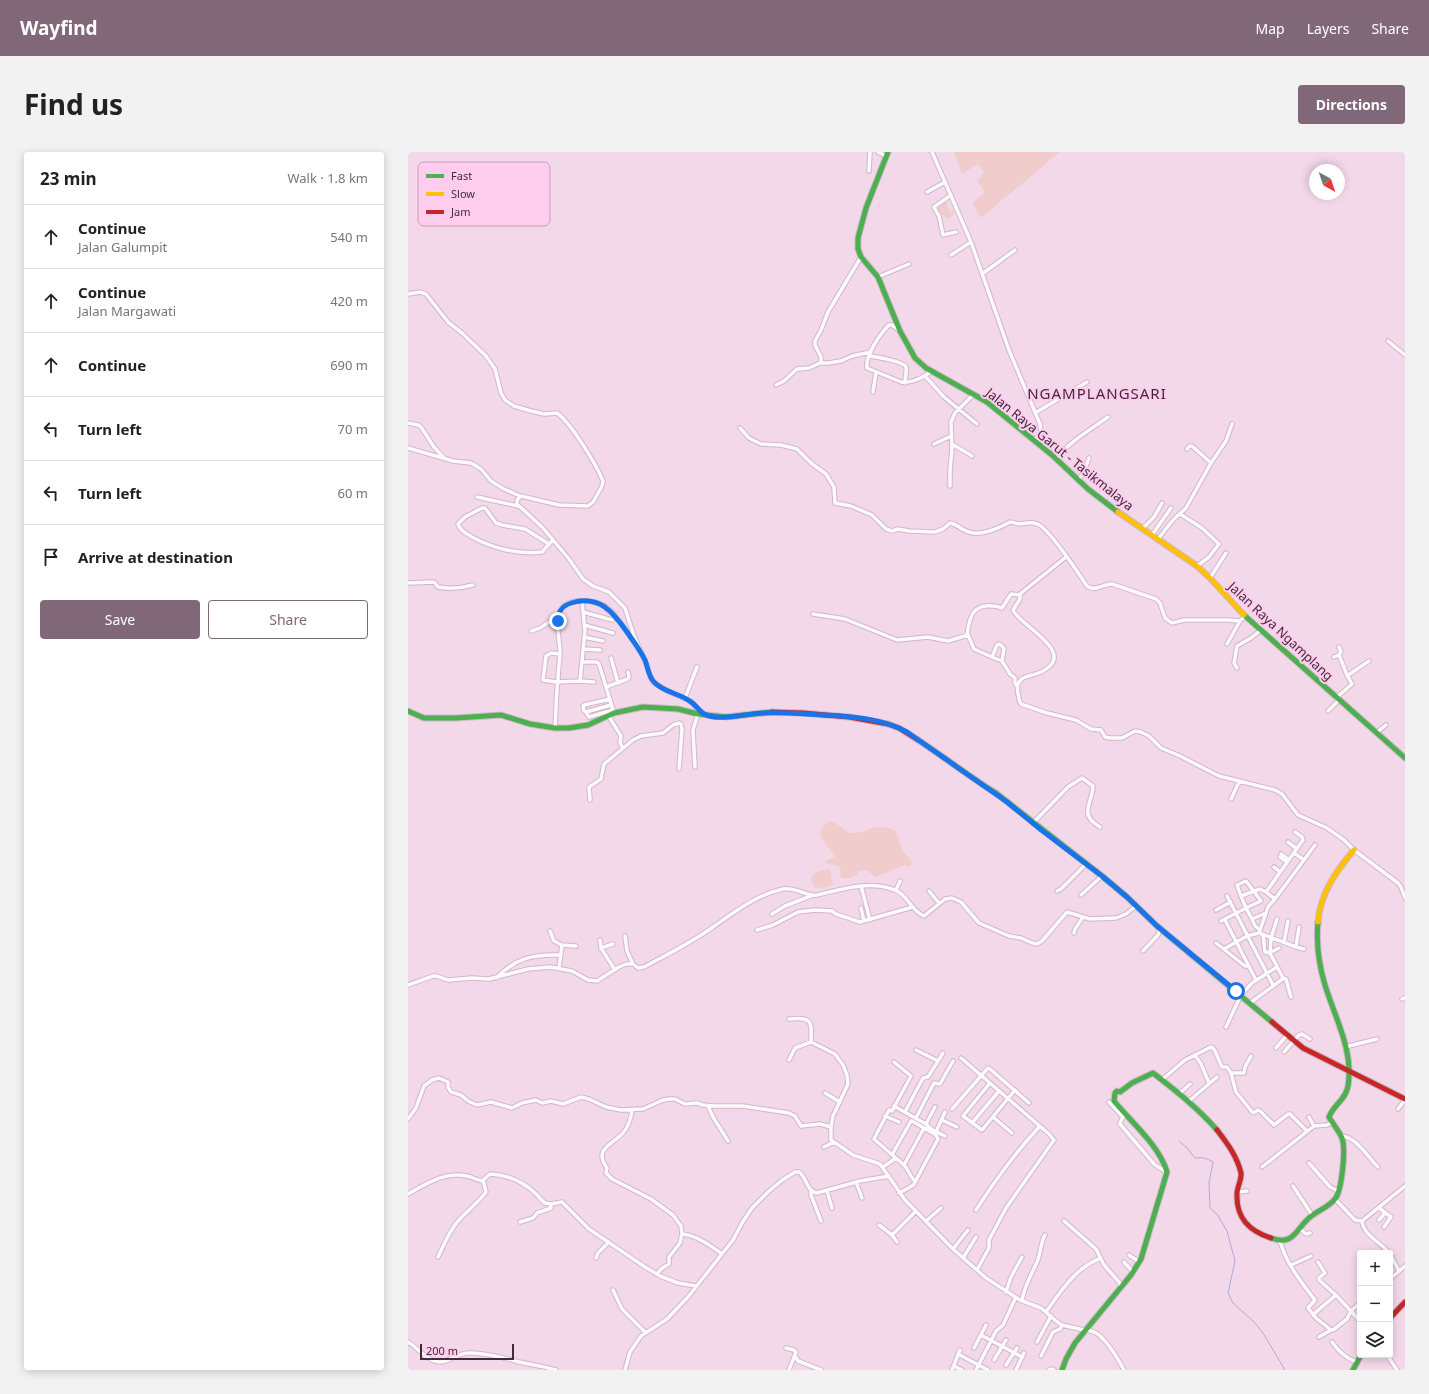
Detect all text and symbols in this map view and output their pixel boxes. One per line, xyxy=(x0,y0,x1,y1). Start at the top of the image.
text: Wayfind xyxy=(20,15,98,41)
text: Map xyxy=(1256,19,1285,38)
text: Layers xyxy=(1307,19,1349,38)
text: Share xyxy=(1371,19,1409,38)
text: Find us xyxy=(24,85,123,123)
button: Directions xyxy=(1298,85,1405,124)
legend xyxy=(418,162,550,226)
north arrow xyxy=(1309,164,1345,200)
text: 23 min xyxy=(40,167,97,190)
text: Fast xyxy=(451,168,472,183)
text: Walk · 1.8 km xyxy=(288,169,368,187)
text: Slow xyxy=(451,186,475,201)
text: Jam xyxy=(450,204,470,219)
text: Continue xyxy=(78,218,146,238)
icon: ahead xyxy=(40,226,62,248)
text: 540 m xyxy=(330,228,368,246)
text: Jalan Galumpit xyxy=(78,238,167,256)
text: Continue xyxy=(78,282,146,302)
icon: ahead xyxy=(40,290,62,312)
text: 420 m xyxy=(330,292,368,310)
text: Jalan Margawati xyxy=(78,302,176,320)
icon: ahead xyxy=(40,354,62,376)
text: Continue xyxy=(78,355,146,375)
text: 690 m xyxy=(330,356,368,374)
street label: Jalan Raya Garut - Tasikmalaya xyxy=(981,382,1138,514)
district label: NGAMPLANGSARI xyxy=(1027,383,1167,403)
icon: left xyxy=(40,418,62,440)
text: Turn left xyxy=(78,419,142,439)
text: 70 m xyxy=(338,420,368,438)
icon: left xyxy=(40,482,62,504)
text: Turn left xyxy=(78,483,142,503)
text: 60 m xyxy=(338,484,368,502)
icon: arrive xyxy=(40,546,62,568)
text: Arrive at destination xyxy=(78,547,233,567)
street label: Jalan Raya Ngamplang xyxy=(1223,576,1337,685)
button: Save xyxy=(40,600,200,639)
button: Share xyxy=(208,600,368,639)
route end xyxy=(549,612,567,630)
route start xyxy=(1227,982,1245,1000)
map controls xyxy=(1357,1250,1393,1358)
button: + xyxy=(1357,1250,1393,1286)
button: − xyxy=(1357,1286,1393,1322)
button: layers xyxy=(1357,1322,1393,1358)
scale bar xyxy=(420,1342,514,1361)
text: 200 m xyxy=(426,1343,458,1358)

